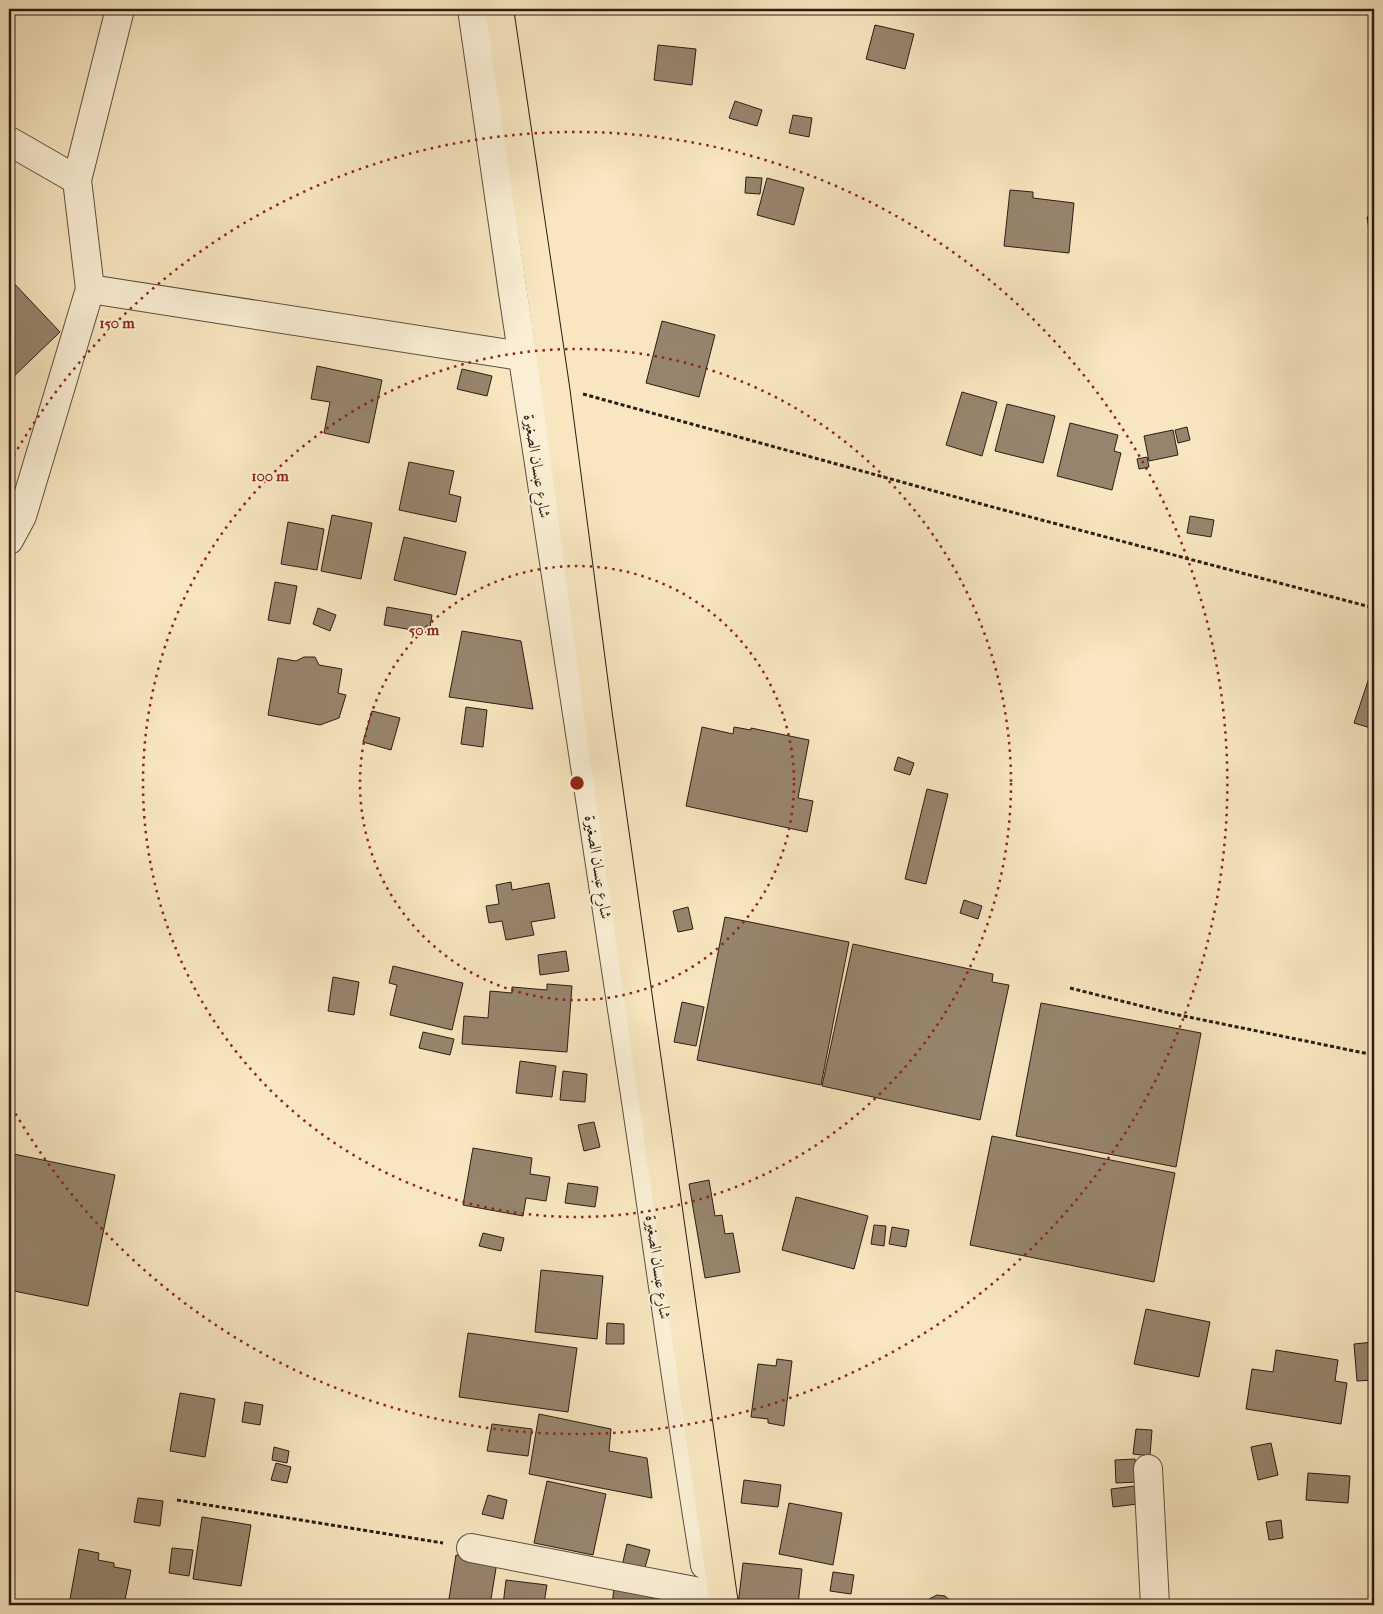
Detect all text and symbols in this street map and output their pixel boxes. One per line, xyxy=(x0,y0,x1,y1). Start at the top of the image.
text: 150 m xyxy=(99,314,135,332)
street label: شارع عبسان الصغيرة xyxy=(516,413,555,520)
text: 100 m xyxy=(251,467,289,485)
text: 50 m xyxy=(409,621,440,639)
centre of rings xyxy=(568,774,586,792)
street label: شارع عبسان الصغيرة xyxy=(577,814,616,921)
street label: شارع عبسان الصغيرة xyxy=(638,1214,675,1321)

